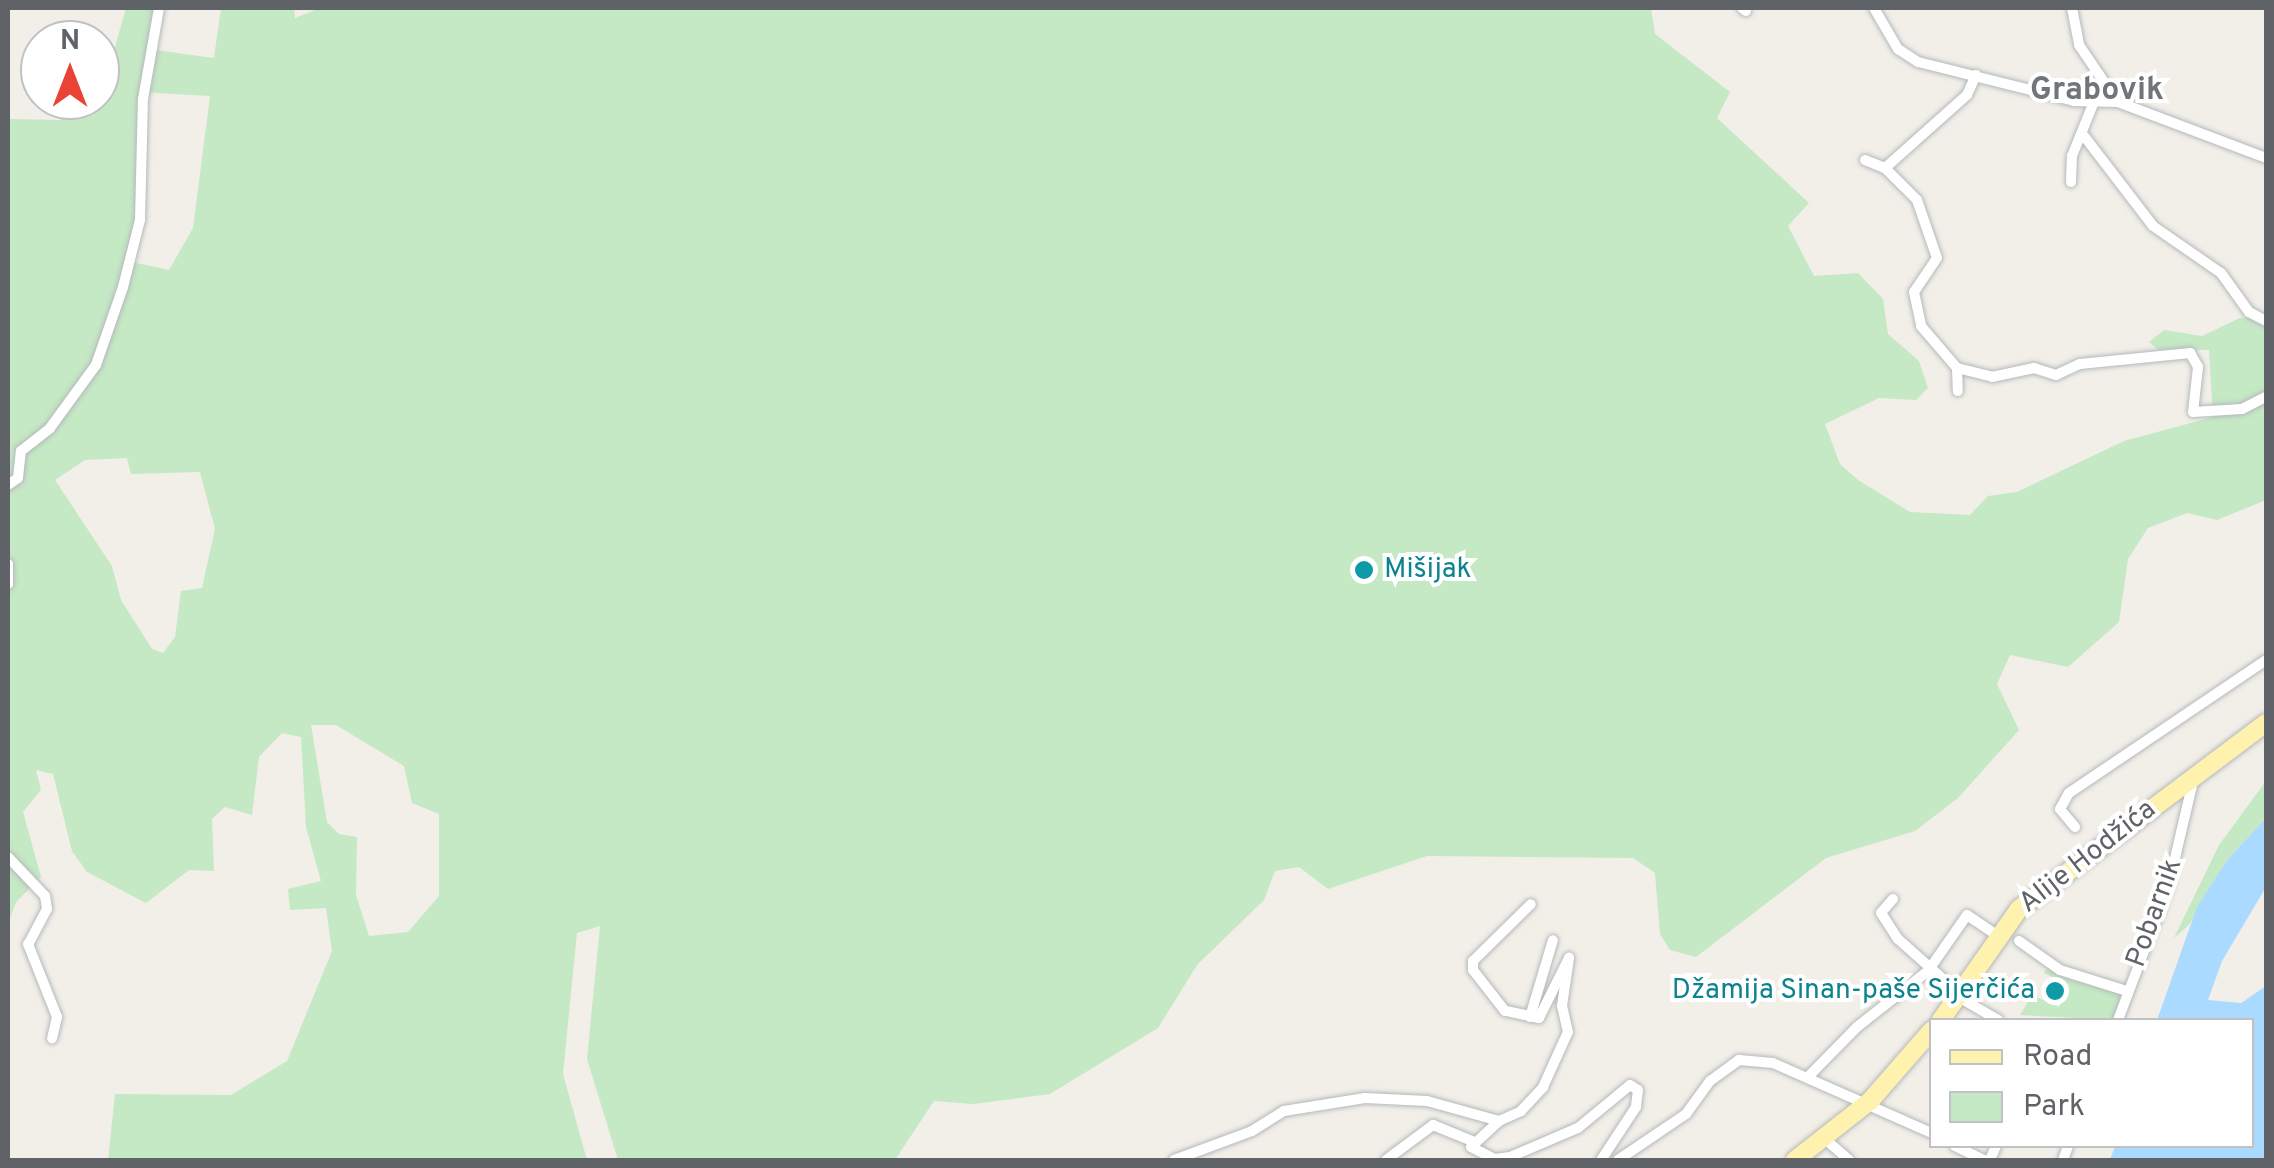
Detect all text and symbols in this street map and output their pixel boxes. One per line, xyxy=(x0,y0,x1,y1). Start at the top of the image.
north arrow xyxy=(20,20,120,120)
text: N xyxy=(60,24,80,60)
district label: Grabovik xyxy=(2030,72,2164,110)
place label: Mišijak xyxy=(1384,553,1471,587)
marker: Mišijak xyxy=(1353,559,1375,581)
street label: Alije Hodžića xyxy=(2013,793,2163,921)
street label: Pobarnik xyxy=(2120,854,2190,972)
place label: Džamija Sinan-paše Sijerčića xyxy=(1672,974,2035,1008)
marker: Džamija Sinan-paše Sijerčića xyxy=(2044,980,2066,1002)
legend xyxy=(1929,1018,2254,1148)
text: Road xyxy=(2023,1039,2092,1076)
text: Park xyxy=(2023,1089,2085,1126)

